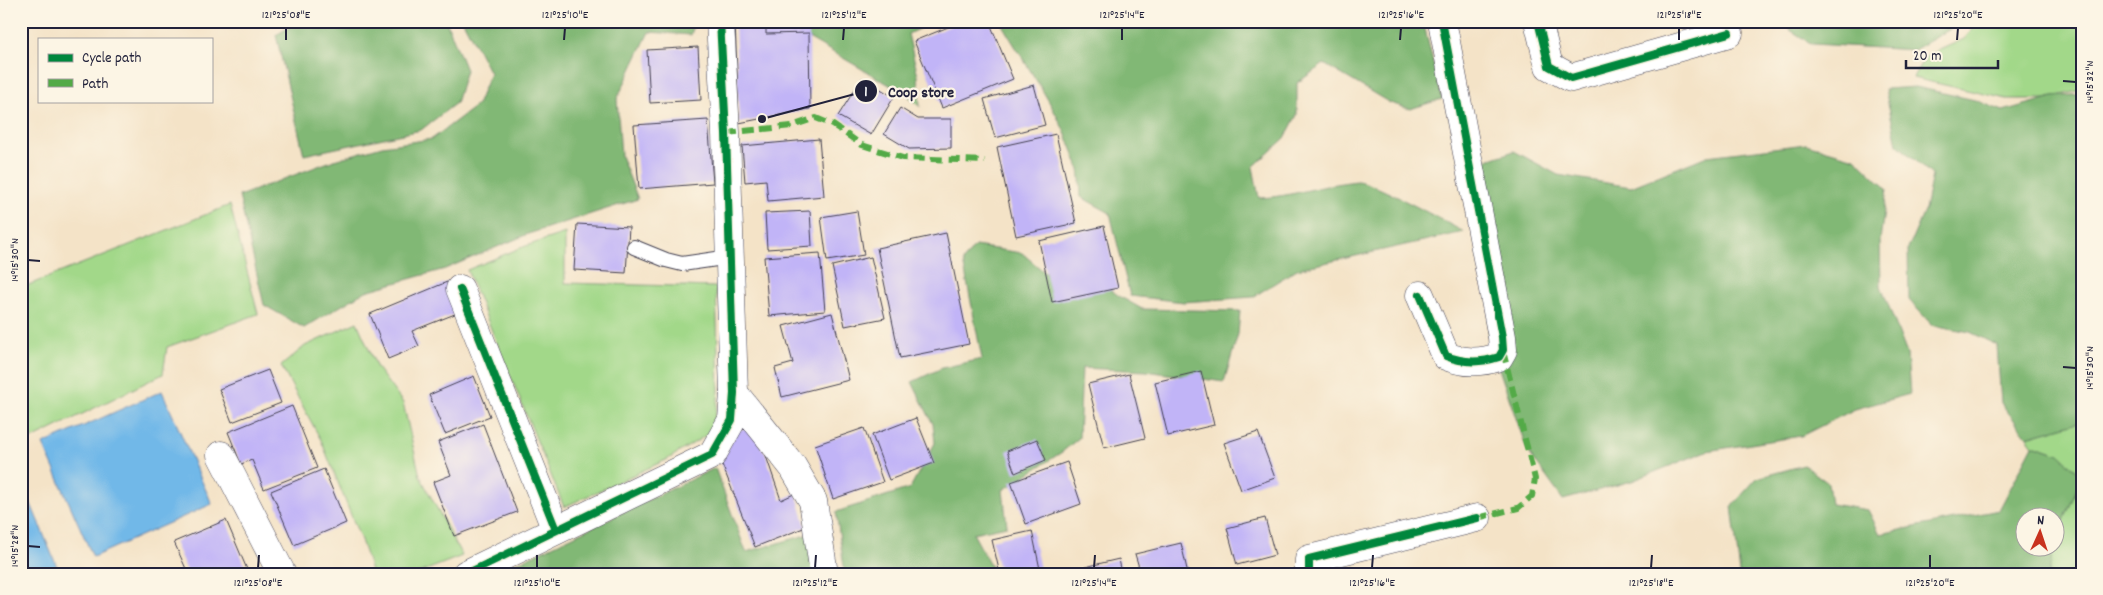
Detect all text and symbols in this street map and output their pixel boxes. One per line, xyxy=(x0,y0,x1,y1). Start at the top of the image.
text: 121°25'08"E xyxy=(262,7,311,24)
text: 121°25'10"E xyxy=(542,7,589,24)
text: 121°25'12"E xyxy=(821,7,867,24)
text: 121°25'14"E xyxy=(1100,7,1145,24)
text: 121°25'16"E xyxy=(1378,7,1424,24)
text: 121°25'18"E xyxy=(1657,7,1702,24)
text: 121°25'20"E xyxy=(1933,7,1983,24)
legend xyxy=(38,38,212,102)
scale bar xyxy=(1906,38,1998,70)
text: 20 m xyxy=(1913,46,1941,68)
text: Cycle path xyxy=(82,48,142,70)
text: 14°15'32"N xyxy=(2082,61,2099,103)
text: Path xyxy=(82,74,108,96)
callout: Coop store xyxy=(853,76,964,107)
text: 1 xyxy=(864,82,868,104)
text: Coop store xyxy=(888,82,954,105)
text: 14°15'30"N xyxy=(7,238,24,282)
text: 14°15'30"N xyxy=(2082,346,2099,390)
north arrow xyxy=(2016,508,2066,558)
text: N xyxy=(2037,511,2045,531)
text: 14°15'28"N xyxy=(7,525,24,567)
text: 121°25'08"E xyxy=(234,575,283,592)
text: 121°25'10"E xyxy=(514,575,561,592)
text: 121°25'12"E xyxy=(792,575,838,592)
text: 121°25'14"E xyxy=(1072,575,1117,592)
text: 121°25'16"E xyxy=(1349,575,1395,592)
text: 121°25'18"E xyxy=(1629,575,1674,592)
text: 121°25'20"E xyxy=(1905,575,1955,592)

